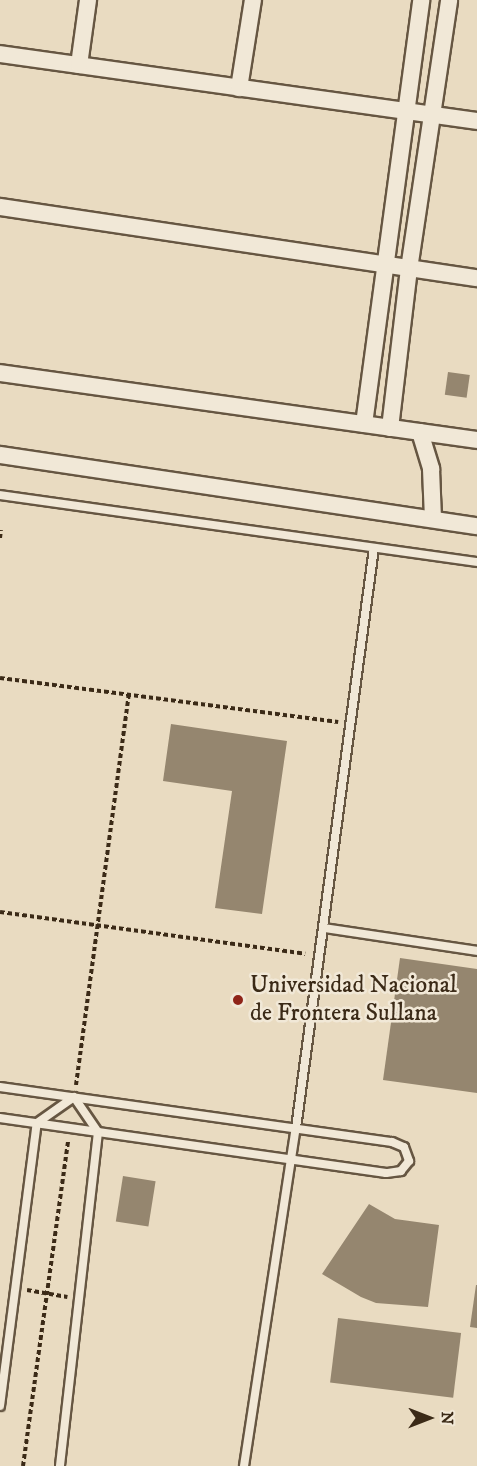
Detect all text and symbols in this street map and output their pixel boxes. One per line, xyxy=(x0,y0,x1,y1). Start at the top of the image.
place label: Universidad Nacional de Frontera Sullana xyxy=(250,972,457,1028)
marker: Universidad Nacional de Frontera Sullana xyxy=(231,993,245,1007)
north arrow xyxy=(399,1388,459,1448)
text: N xyxy=(437,1411,457,1425)

